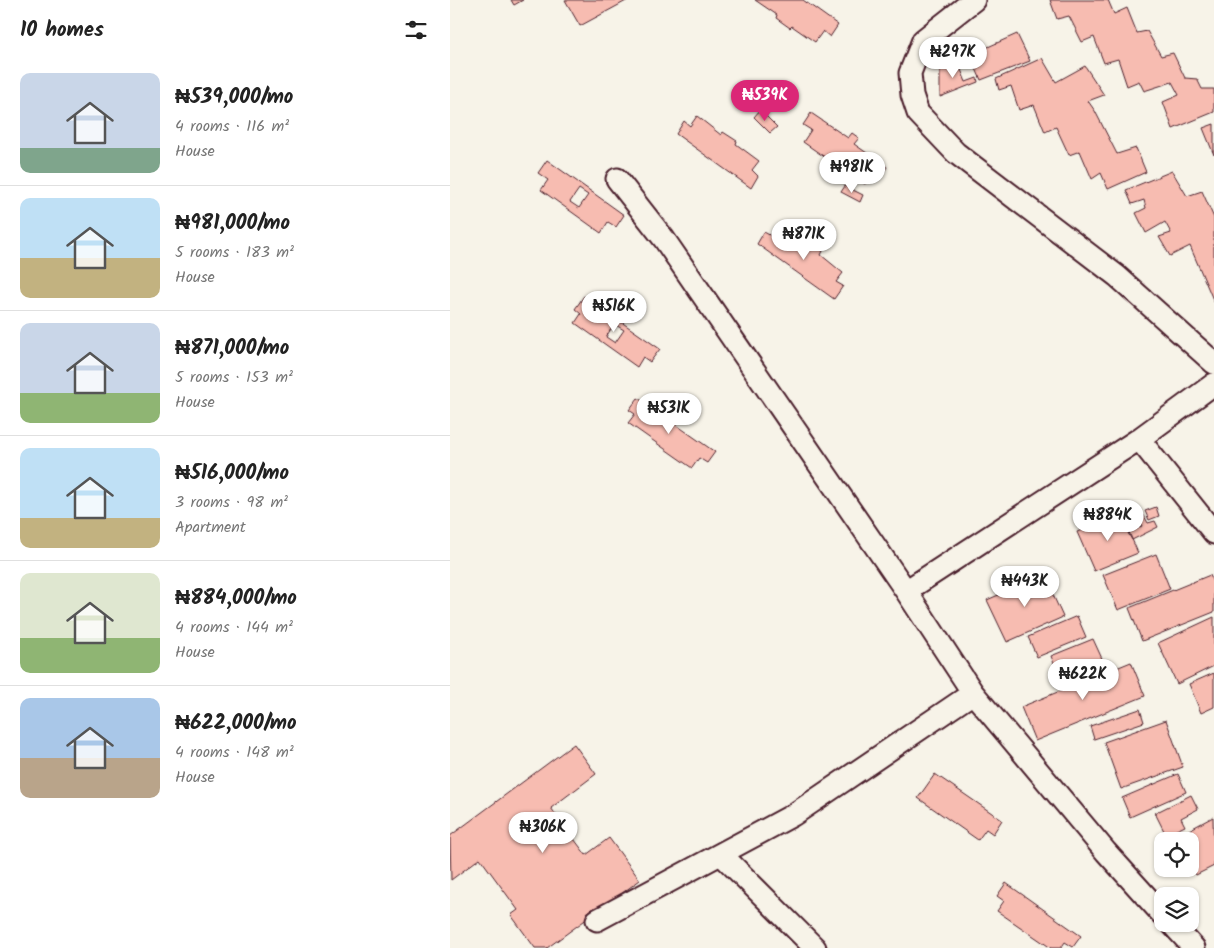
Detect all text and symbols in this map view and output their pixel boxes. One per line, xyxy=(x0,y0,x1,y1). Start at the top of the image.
text: 10 homes xyxy=(20,14,104,47)
icon: filters xyxy=(402,16,430,44)
pin: ₦297K xyxy=(918,36,988,79)
text: ₦297K xyxy=(930,40,976,65)
pin: ₦539K xyxy=(730,80,800,122)
text: ₦539,000/mo xyxy=(175,81,293,114)
text: ₦539K xyxy=(742,83,788,108)
icon: home xyxy=(60,93,120,153)
text: 4 rooms · 116 m² xyxy=(175,114,289,139)
text: House xyxy=(175,139,215,164)
pin: ₦981K xyxy=(817,152,887,194)
text: ₦981K xyxy=(830,155,874,180)
text: ₦981,000/mo xyxy=(175,207,290,240)
icon: home xyxy=(60,218,120,278)
pin: ₦871K xyxy=(769,218,839,261)
text: ₦871K xyxy=(782,222,826,247)
text: 5 rooms · 183 m² xyxy=(175,240,294,265)
text: House xyxy=(175,265,215,290)
pin: ₦516K xyxy=(579,290,649,333)
text: ₦516K xyxy=(593,294,635,319)
text: ₦871,000/mo xyxy=(175,332,289,365)
icon: home xyxy=(60,343,120,403)
text: 5 rooms · 153 m² xyxy=(175,365,293,390)
text: House xyxy=(175,390,215,415)
pin: ₦531K xyxy=(634,392,704,435)
text: ₦531K xyxy=(648,396,690,421)
text: ₦516,000/mo xyxy=(175,457,289,490)
icon: home xyxy=(60,468,120,528)
text: 3 rooms · 98 m² xyxy=(175,490,288,515)
pin: ₦884K xyxy=(1073,500,1143,542)
text: ₦884K xyxy=(1084,503,1132,528)
text: Apartment xyxy=(175,515,246,540)
pin: ₦443K xyxy=(990,566,1060,608)
text: ₦443K xyxy=(1001,569,1049,594)
text: ₦884,000/mo xyxy=(175,582,297,615)
icon: home xyxy=(60,593,120,653)
text: 4 rooms · 144 m² xyxy=(175,615,293,640)
text: House xyxy=(175,640,215,665)
pin: ₦622K xyxy=(1048,658,1118,701)
text: ₦622K xyxy=(1059,662,1107,687)
text: ₦622,000/mo xyxy=(175,707,297,740)
icon: home xyxy=(60,718,120,778)
text: 4 rooms · 148 m² xyxy=(175,740,294,765)
text: House xyxy=(175,765,215,790)
pin: ₦306K xyxy=(508,812,578,854)
text: ₦306K xyxy=(520,815,566,840)
map controls xyxy=(1154,832,1199,932)
button: locate xyxy=(1154,832,1199,877)
button: layers xyxy=(1154,887,1199,932)

